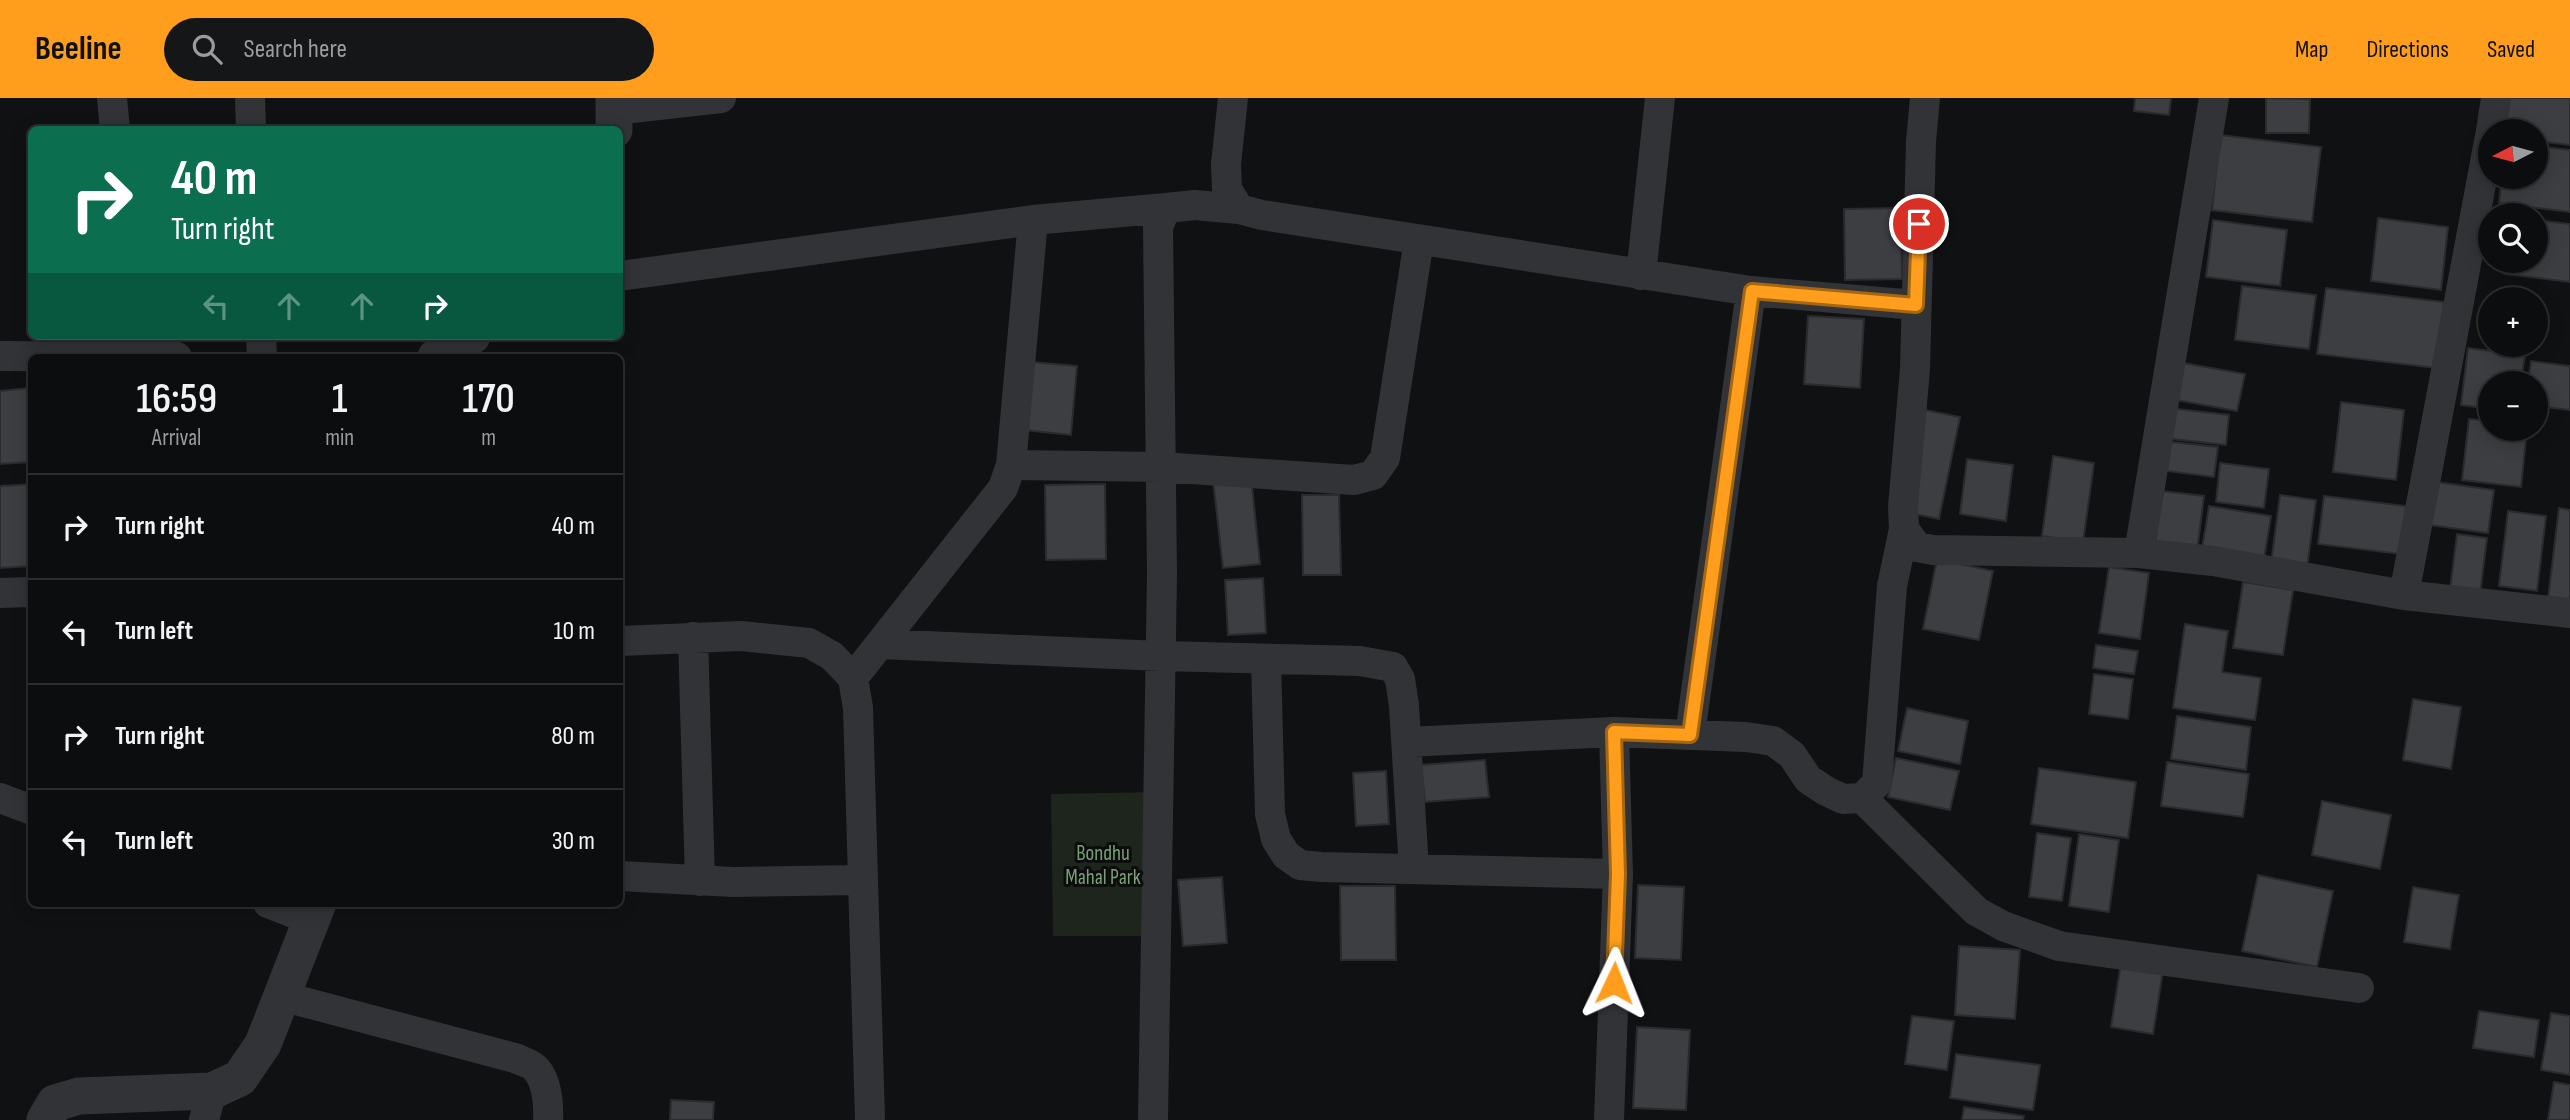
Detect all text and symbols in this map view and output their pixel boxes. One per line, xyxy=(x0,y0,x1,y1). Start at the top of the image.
search box xyxy=(164,18,654,81)
text: Beeline xyxy=(35,29,122,69)
icon: search xyxy=(188,30,226,68)
text: Search here xyxy=(244,34,347,65)
text: Map xyxy=(2295,35,2328,64)
text: Directions xyxy=(2366,35,2449,64)
text: Saved xyxy=(2487,35,2535,64)
north arrow xyxy=(2478,119,2548,189)
map controls xyxy=(2478,119,2548,441)
text: 40 m xyxy=(171,150,257,209)
icon: right xyxy=(56,154,147,245)
pin xyxy=(1889,194,1949,254)
button: search xyxy=(2478,203,2548,273)
icon: arrive xyxy=(1900,205,1938,243)
text: Turn right xyxy=(171,210,275,249)
icon: left xyxy=(197,287,235,325)
icon: ahead xyxy=(270,287,308,325)
icon: ahead xyxy=(343,287,381,325)
icon: right xyxy=(416,287,454,325)
button: + xyxy=(2478,287,2548,357)
button: − xyxy=(2478,371,2548,441)
text: 16:59 xyxy=(136,374,217,425)
text: 1 xyxy=(332,374,347,425)
text: 170 xyxy=(462,374,515,425)
text: Arrival xyxy=(152,424,201,452)
text: min xyxy=(325,424,354,452)
text: m xyxy=(481,424,496,452)
icon: right xyxy=(56,508,94,546)
text: Turn right xyxy=(115,511,204,542)
text: 40 m xyxy=(552,511,595,542)
icon: left xyxy=(56,613,94,651)
text: Turn left xyxy=(115,616,193,647)
text: 10 m xyxy=(553,616,595,647)
icon: right xyxy=(56,718,94,756)
text: Turn right xyxy=(115,721,204,752)
text: 80 m xyxy=(551,721,595,752)
icon: left xyxy=(56,823,94,861)
text: Turn left xyxy=(115,826,193,857)
text: 30 m xyxy=(552,826,595,857)
park label: Bondhu Mahal Park xyxy=(1065,841,1141,890)
position arrow xyxy=(1577,946,1651,1020)

